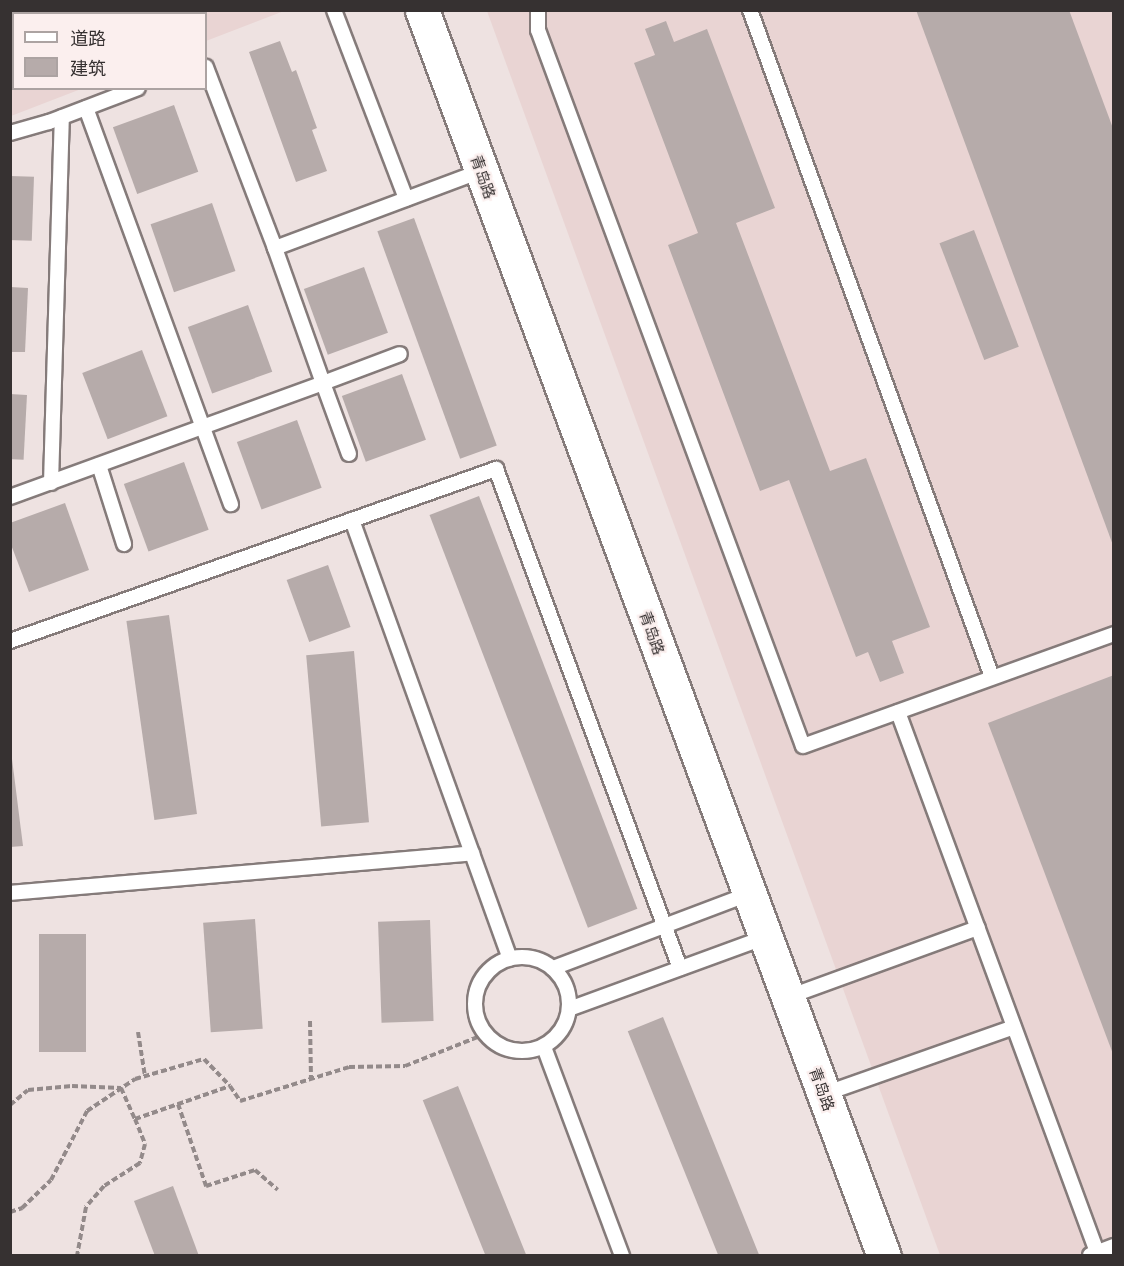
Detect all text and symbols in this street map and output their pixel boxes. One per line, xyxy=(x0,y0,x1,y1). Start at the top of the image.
legend xyxy=(12,12,207,90)
text: 道路 xyxy=(70,28,106,48)
text: 建筑 xyxy=(70,58,106,78)
street label: 青岛路 xyxy=(467,153,499,201)
street label: 青岛路 xyxy=(636,609,668,657)
street label: 青岛路 xyxy=(806,1065,838,1113)

